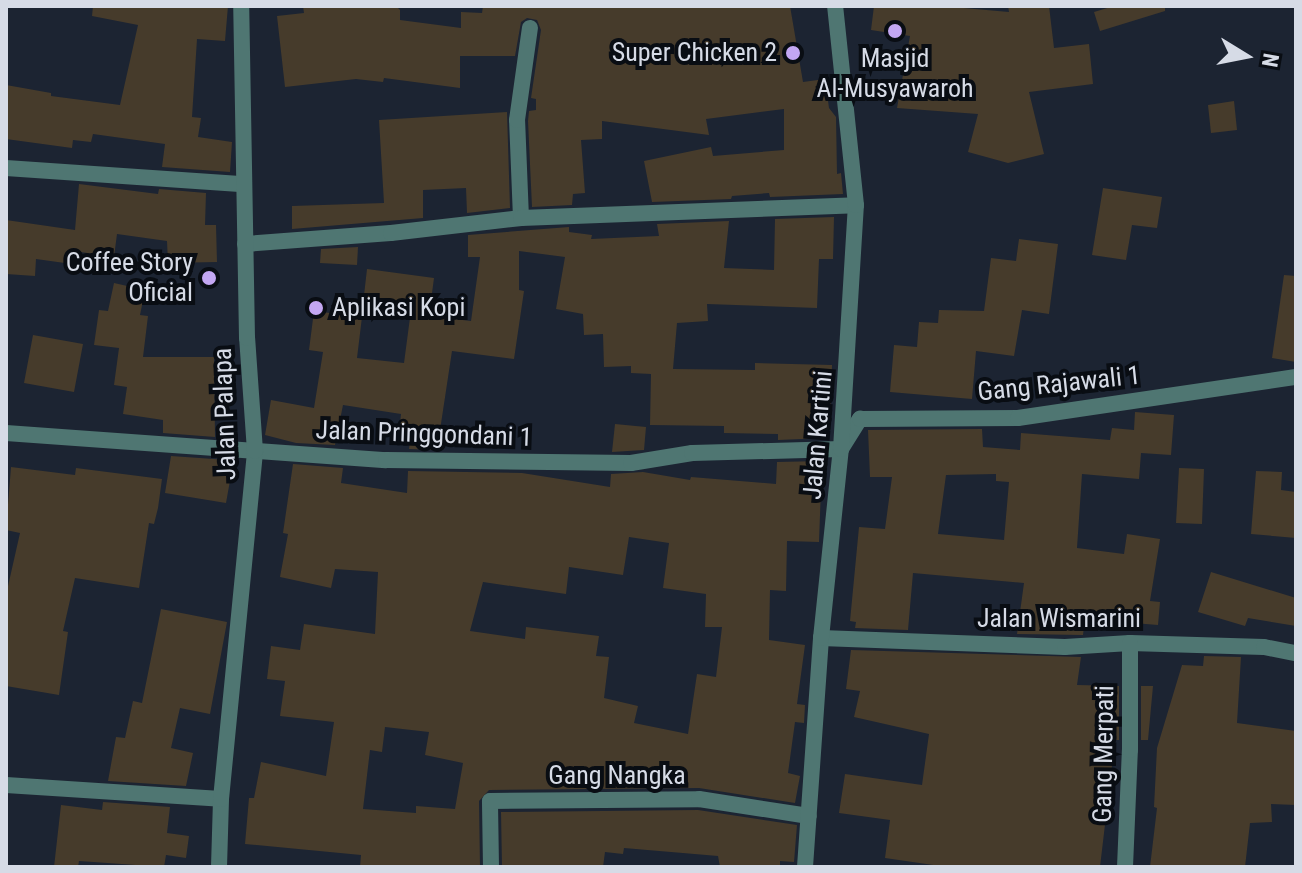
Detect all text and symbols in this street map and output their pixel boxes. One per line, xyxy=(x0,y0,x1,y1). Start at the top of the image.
north arrow xyxy=(1206,16,1286,96)
marker: Masjid Al-Musyawaroh xyxy=(886,22,904,40)
place label: Super Chicken 2 xyxy=(612,37,777,69)
place label: Masjid Al-Musyawaroh xyxy=(816,43,974,104)
marker: Super Chicken 2 xyxy=(784,44,802,62)
text: N xyxy=(1257,51,1284,69)
place label: Coffee Story Oficial xyxy=(66,247,193,308)
marker: Coffee Story Oficial xyxy=(200,269,218,287)
place label: Aplikasi Kopi xyxy=(332,292,465,324)
marker: Aplikasi Kopi xyxy=(307,299,325,317)
street label: Jalan Palapa xyxy=(207,347,243,481)
street label: Gang Rajawali 1 xyxy=(976,360,1142,408)
street label: Jalan Kartini xyxy=(797,369,839,501)
street label: Jalan Pringgondani 1 xyxy=(315,415,533,453)
street label: Jalan Wismarini xyxy=(977,603,1141,635)
street label: Gang Merpati xyxy=(1087,685,1121,823)
street label: Gang Nangka xyxy=(548,760,686,792)

